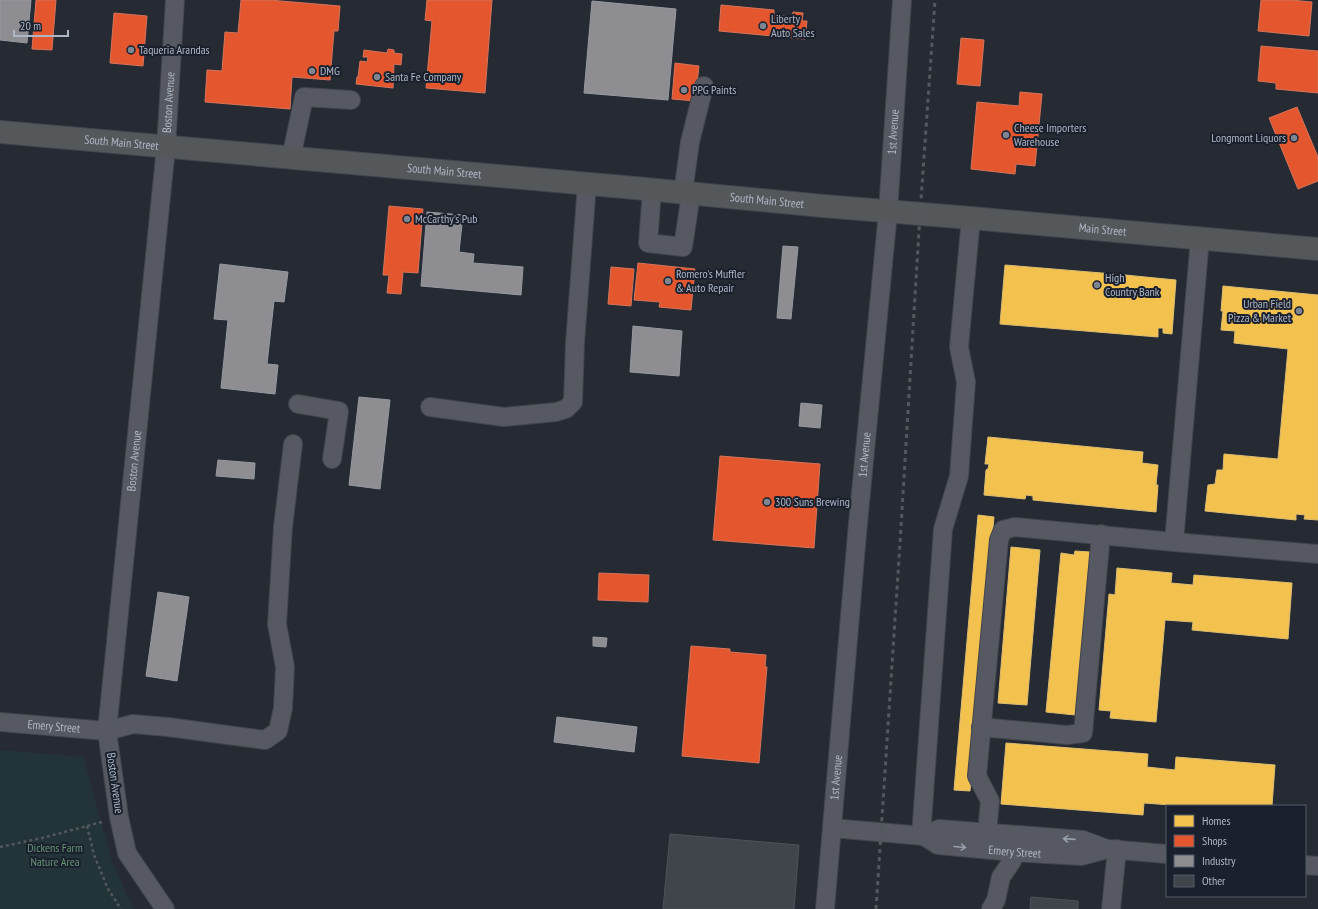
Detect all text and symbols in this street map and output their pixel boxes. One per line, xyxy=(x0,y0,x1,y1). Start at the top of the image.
place label: Liberty Auto Sales xyxy=(771,11,815,40)
scale bar xyxy=(14,12,68,38)
text: 20 m xyxy=(20,18,41,33)
marker: Liberty Auto Sales xyxy=(758,21,768,31)
place label: Taqueria Arandas xyxy=(139,42,210,57)
marker: Taqueria Arandas xyxy=(126,45,136,55)
place label: DMG xyxy=(320,63,340,78)
marker: DMG xyxy=(307,66,317,76)
place label: Santa Fe Company xyxy=(385,69,462,84)
street label: Boston Avenue xyxy=(159,71,178,133)
marker: Santa Fe Company xyxy=(372,72,382,82)
place label: PPG Paints xyxy=(692,82,736,97)
marker: PPG Paints xyxy=(679,85,689,95)
street label: 1st Avenue xyxy=(884,109,902,155)
place label: Cheese Importers Warehouse xyxy=(1014,120,1086,149)
marker: Cheese Importers Warehouse xyxy=(1001,130,1011,140)
place label: Longmont Liquors xyxy=(1211,130,1286,145)
street label: South Main Street xyxy=(84,131,160,153)
marker: Longmont Liquors xyxy=(1289,133,1299,143)
street label: South Main Street xyxy=(407,160,483,181)
street label: South Main Street xyxy=(729,189,805,211)
place label: McCarthy's Pub xyxy=(415,211,477,226)
marker: McCarthy's Pub xyxy=(402,214,412,224)
street label: Main Street xyxy=(1078,220,1128,239)
place label: Romero's Muffler & Auto Repair xyxy=(676,266,746,295)
place label: High Country Bank xyxy=(1105,270,1160,299)
marker: Romero's Muffler & Auto Repair xyxy=(663,276,673,286)
marker: High Country Bank xyxy=(1092,280,1102,290)
place label: Urban Field Pizza & Market xyxy=(1228,296,1292,325)
marker: Urban Field Pizza & Market xyxy=(1294,306,1304,316)
street label: Boston Avenue xyxy=(123,429,144,492)
street label: 1st Avenue xyxy=(854,431,874,478)
place label: 300 Suns Brewing xyxy=(775,494,850,509)
marker: 300 Suns Brewing xyxy=(762,497,772,507)
street label: Emery Street xyxy=(27,716,82,736)
street label: Boston Avenue xyxy=(104,752,127,814)
street label: 1st Avenue xyxy=(826,754,845,801)
legend xyxy=(1166,805,1306,897)
text: Homes xyxy=(1202,813,1230,828)
text: Shops xyxy=(1202,833,1227,848)
one-way arrow xyxy=(1063,835,1076,842)
park label: Dickens Farm Nature Area xyxy=(27,840,83,869)
street label: Emery Street xyxy=(988,842,1042,861)
one-way arrow xyxy=(953,844,966,851)
text: Industry xyxy=(1202,853,1236,868)
text: Other xyxy=(1202,873,1226,888)

